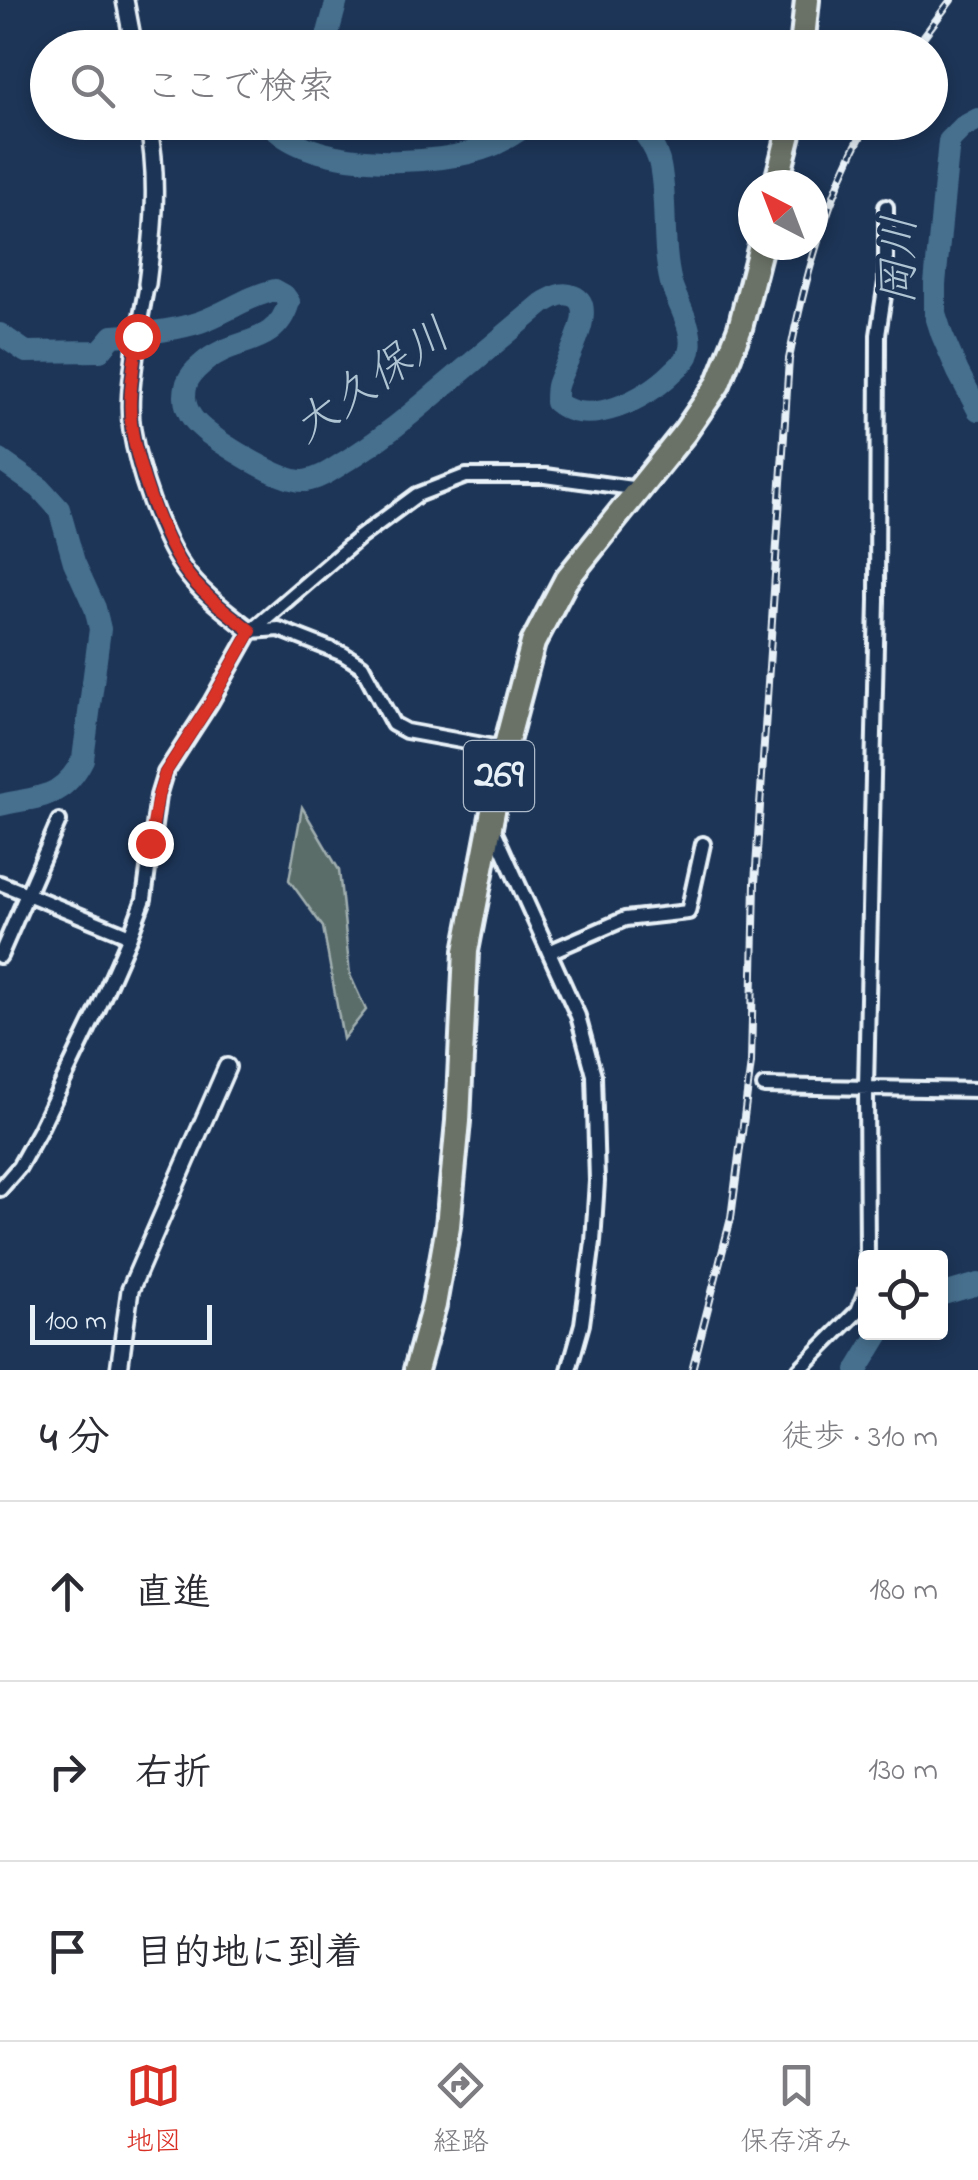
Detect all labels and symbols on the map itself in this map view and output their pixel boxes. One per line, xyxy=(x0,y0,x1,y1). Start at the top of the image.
north arrow xyxy=(738,170,828,260)
water label: 岡川 xyxy=(868,214,936,306)
water label: 大久保川 xyxy=(280,304,466,462)
route start xyxy=(115,314,161,360)
road number: 269 xyxy=(464,741,534,811)
route end xyxy=(128,821,174,867)
scale bar xyxy=(30,1300,212,1344)

